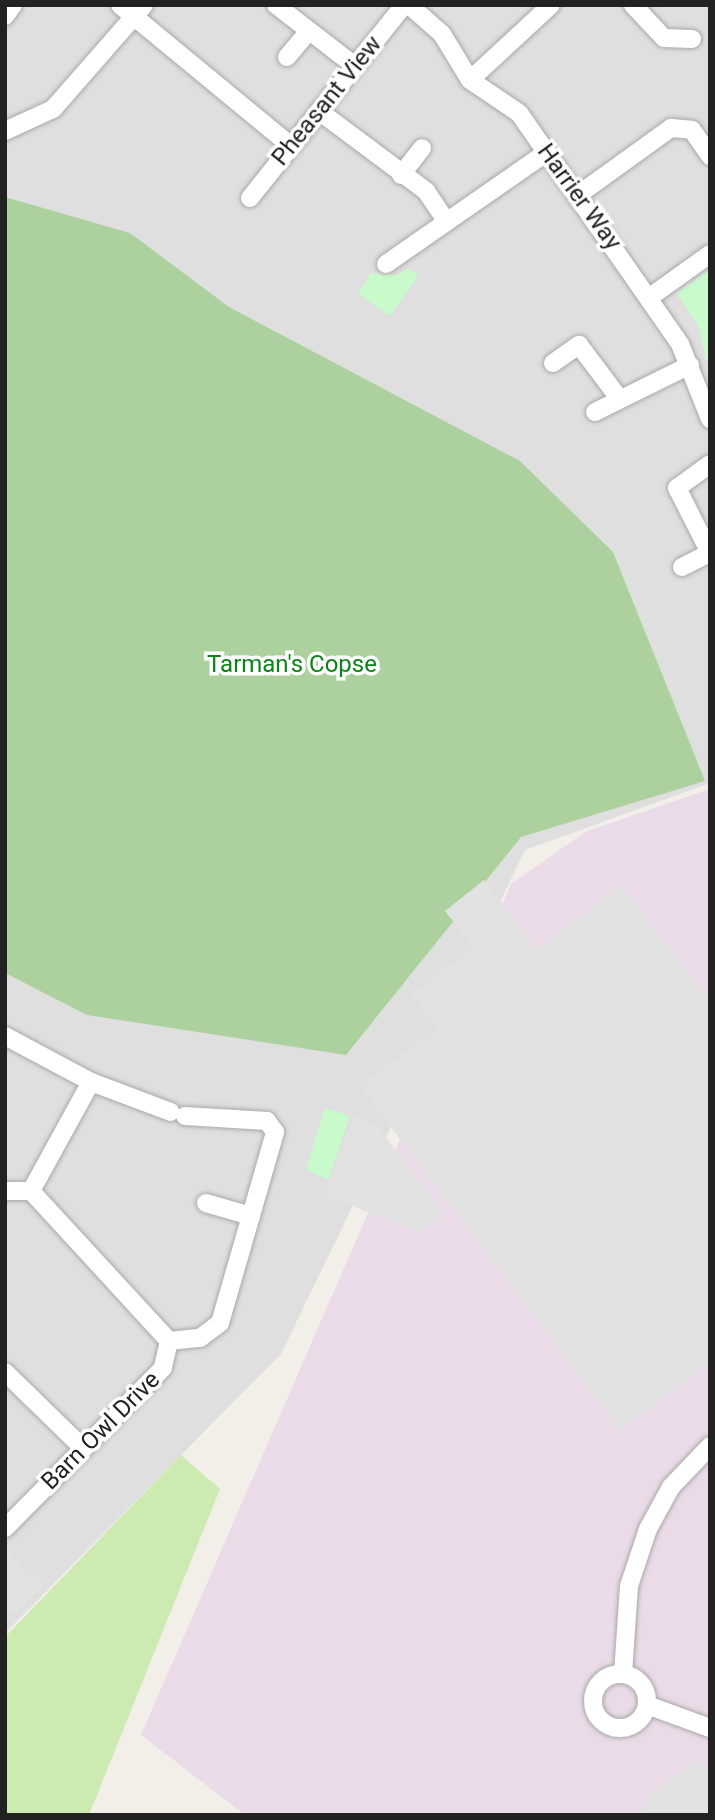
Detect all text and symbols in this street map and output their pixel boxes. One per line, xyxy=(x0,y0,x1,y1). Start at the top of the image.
street label: Pheasant View xyxy=(266,30,388,172)
street label: Harrier Way xyxy=(531,138,627,256)
park label: Tarman's Copse xyxy=(207,651,377,679)
street label: Barn Owl Drive xyxy=(36,1366,166,1496)

